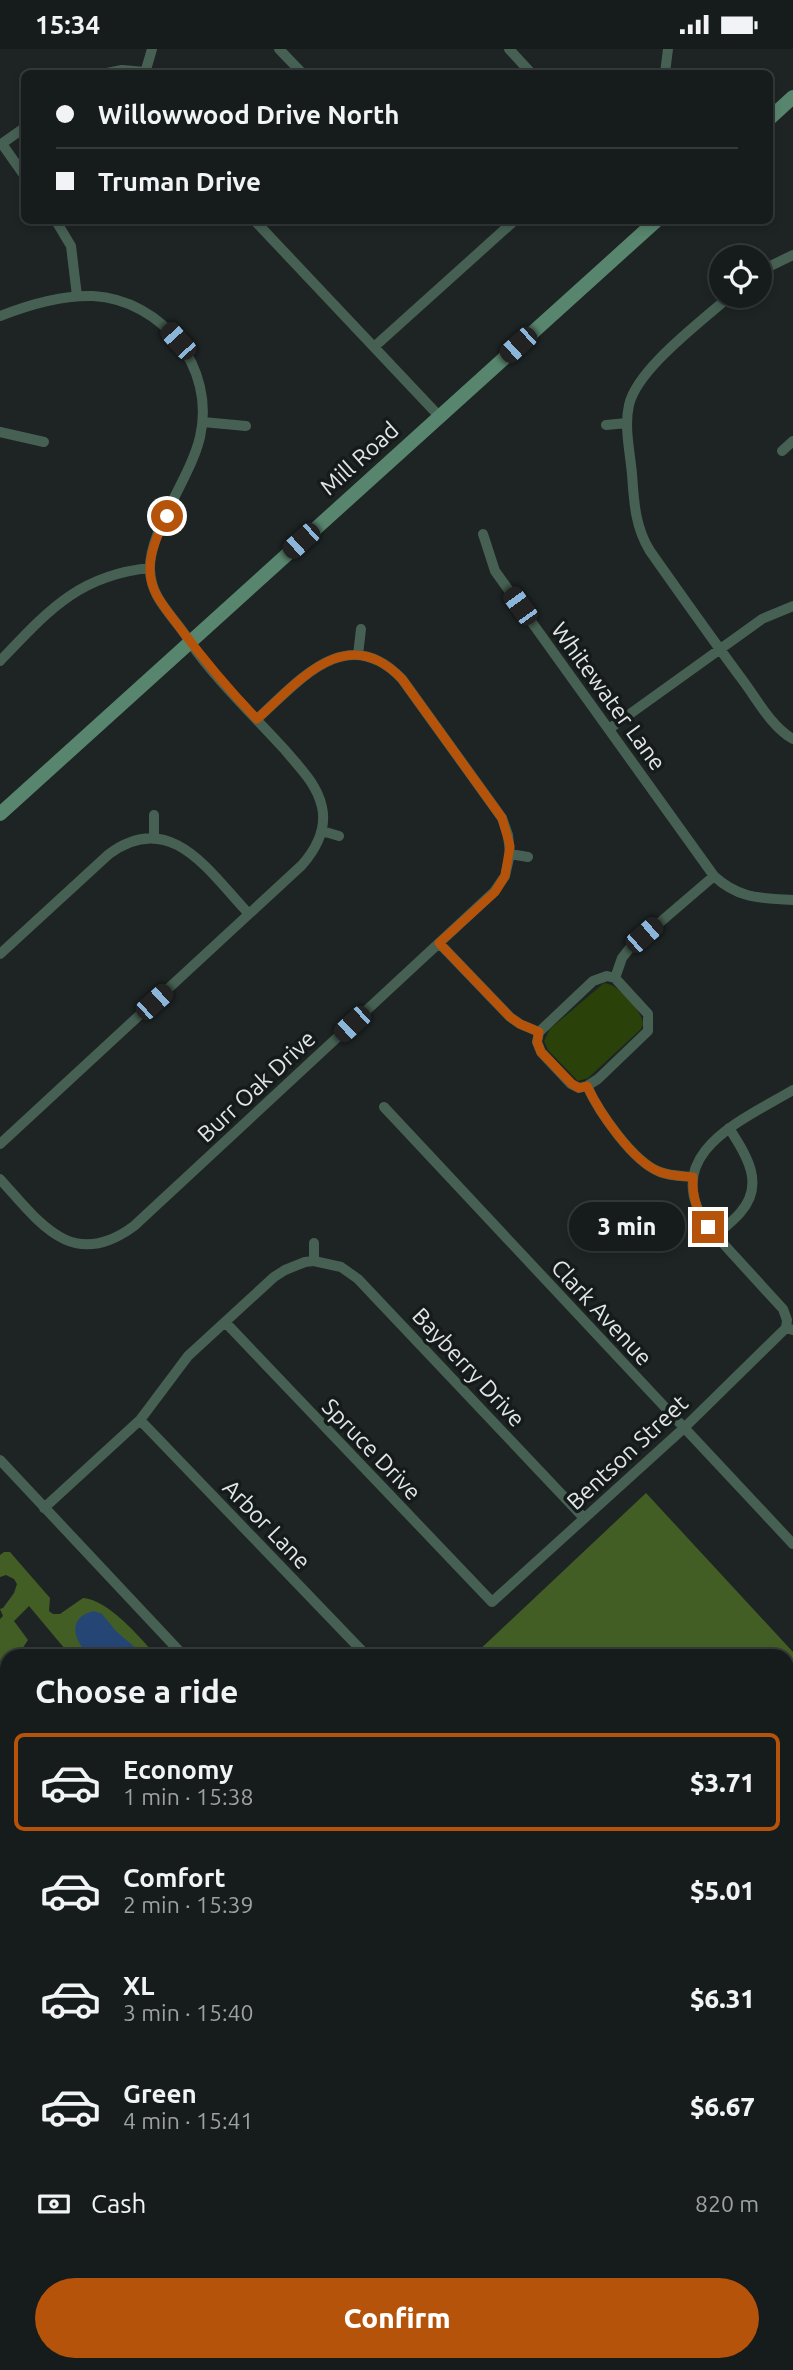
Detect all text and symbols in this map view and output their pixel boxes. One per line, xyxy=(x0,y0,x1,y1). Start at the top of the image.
text: 15:34 xyxy=(35,10,100,39)
text: Willowwood Drive North xyxy=(98,100,399,129)
text: Truman Drive xyxy=(98,167,261,196)
map controls xyxy=(709,245,772,308)
button: locate xyxy=(709,245,772,308)
car xyxy=(157,318,200,364)
car xyxy=(496,323,541,367)
street label: Mill Road xyxy=(315,417,403,499)
route start xyxy=(151,500,183,532)
car xyxy=(279,519,324,563)
car xyxy=(500,583,541,629)
street label: Whitewater Lane xyxy=(547,617,671,775)
car xyxy=(622,913,667,957)
car xyxy=(132,980,177,1024)
car xyxy=(330,1002,375,1046)
street label: Burr Oak Drive xyxy=(192,1025,320,1147)
callout: 3 min xyxy=(568,1203,684,1251)
route end xyxy=(692,1211,724,1243)
text: 3 min xyxy=(598,1214,656,1239)
street label: Clark Avenue xyxy=(547,1254,657,1370)
street label: Bayberry Drive xyxy=(408,1303,530,1431)
street label: Bentson Street xyxy=(562,1390,692,1514)
street label: Spruce Drive xyxy=(318,1393,426,1505)
street label: Arbor Lane xyxy=(218,1474,316,1574)
text: Choose a ride xyxy=(35,1673,238,1709)
icon: car xyxy=(39,1751,102,1814)
text: Economy xyxy=(123,1755,233,1784)
text: $3.71 xyxy=(690,1768,755,1797)
text: 1 min · 15:38 xyxy=(123,1784,254,1809)
icon: car xyxy=(39,1859,102,1922)
text: Comfort xyxy=(123,1863,226,1892)
text: $5.01 xyxy=(690,1876,755,1905)
text: 2 min · 15:39 xyxy=(123,1892,254,1917)
icon: car xyxy=(39,1967,102,2030)
text: XL xyxy=(123,1971,154,2000)
text: $6.31 xyxy=(690,1984,755,2013)
text: 3 min · 15:40 xyxy=(123,2000,254,2025)
icon: car xyxy=(39,2075,102,2138)
text: Green xyxy=(123,2079,197,2108)
text: $6.67 xyxy=(690,2092,755,2121)
text: 4 min · 15:41 xyxy=(123,2108,254,2133)
icon: cash xyxy=(35,2185,73,2223)
text: Cash xyxy=(91,2189,146,2218)
text: 820 m xyxy=(695,2191,759,2216)
button: Confirm xyxy=(35,2278,759,2358)

